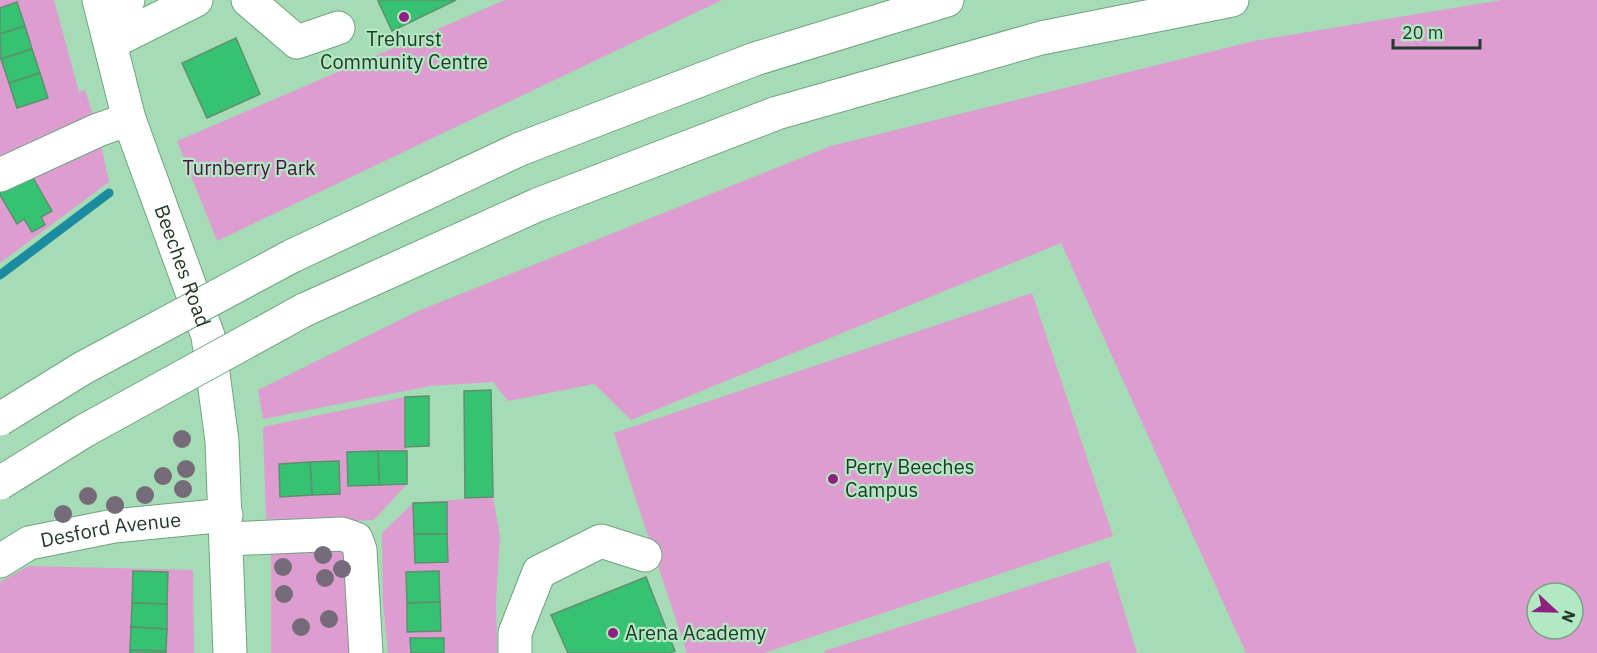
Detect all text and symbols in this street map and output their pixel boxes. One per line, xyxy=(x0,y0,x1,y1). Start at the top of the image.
marker: Trehurst Community Centre xyxy=(397,10,411,24)
scale bar xyxy=(1393,12,1480,50)
text: 20 m xyxy=(1402,21,1444,44)
place label: Trehurst Community Centre xyxy=(320,25,488,75)
park label: Turnberry Park xyxy=(182,154,316,181)
street label: Beeches Road xyxy=(148,201,217,330)
place label: Perry Beeches Campus xyxy=(845,453,974,503)
marker: Perry Beeches Campus xyxy=(826,472,840,486)
street label: Desford Avenue xyxy=(38,505,182,553)
north arrow xyxy=(1525,581,1585,641)
text: N xyxy=(1557,607,1580,626)
place label: Arena Academy xyxy=(625,619,766,646)
marker: Arena Academy xyxy=(606,626,620,640)

